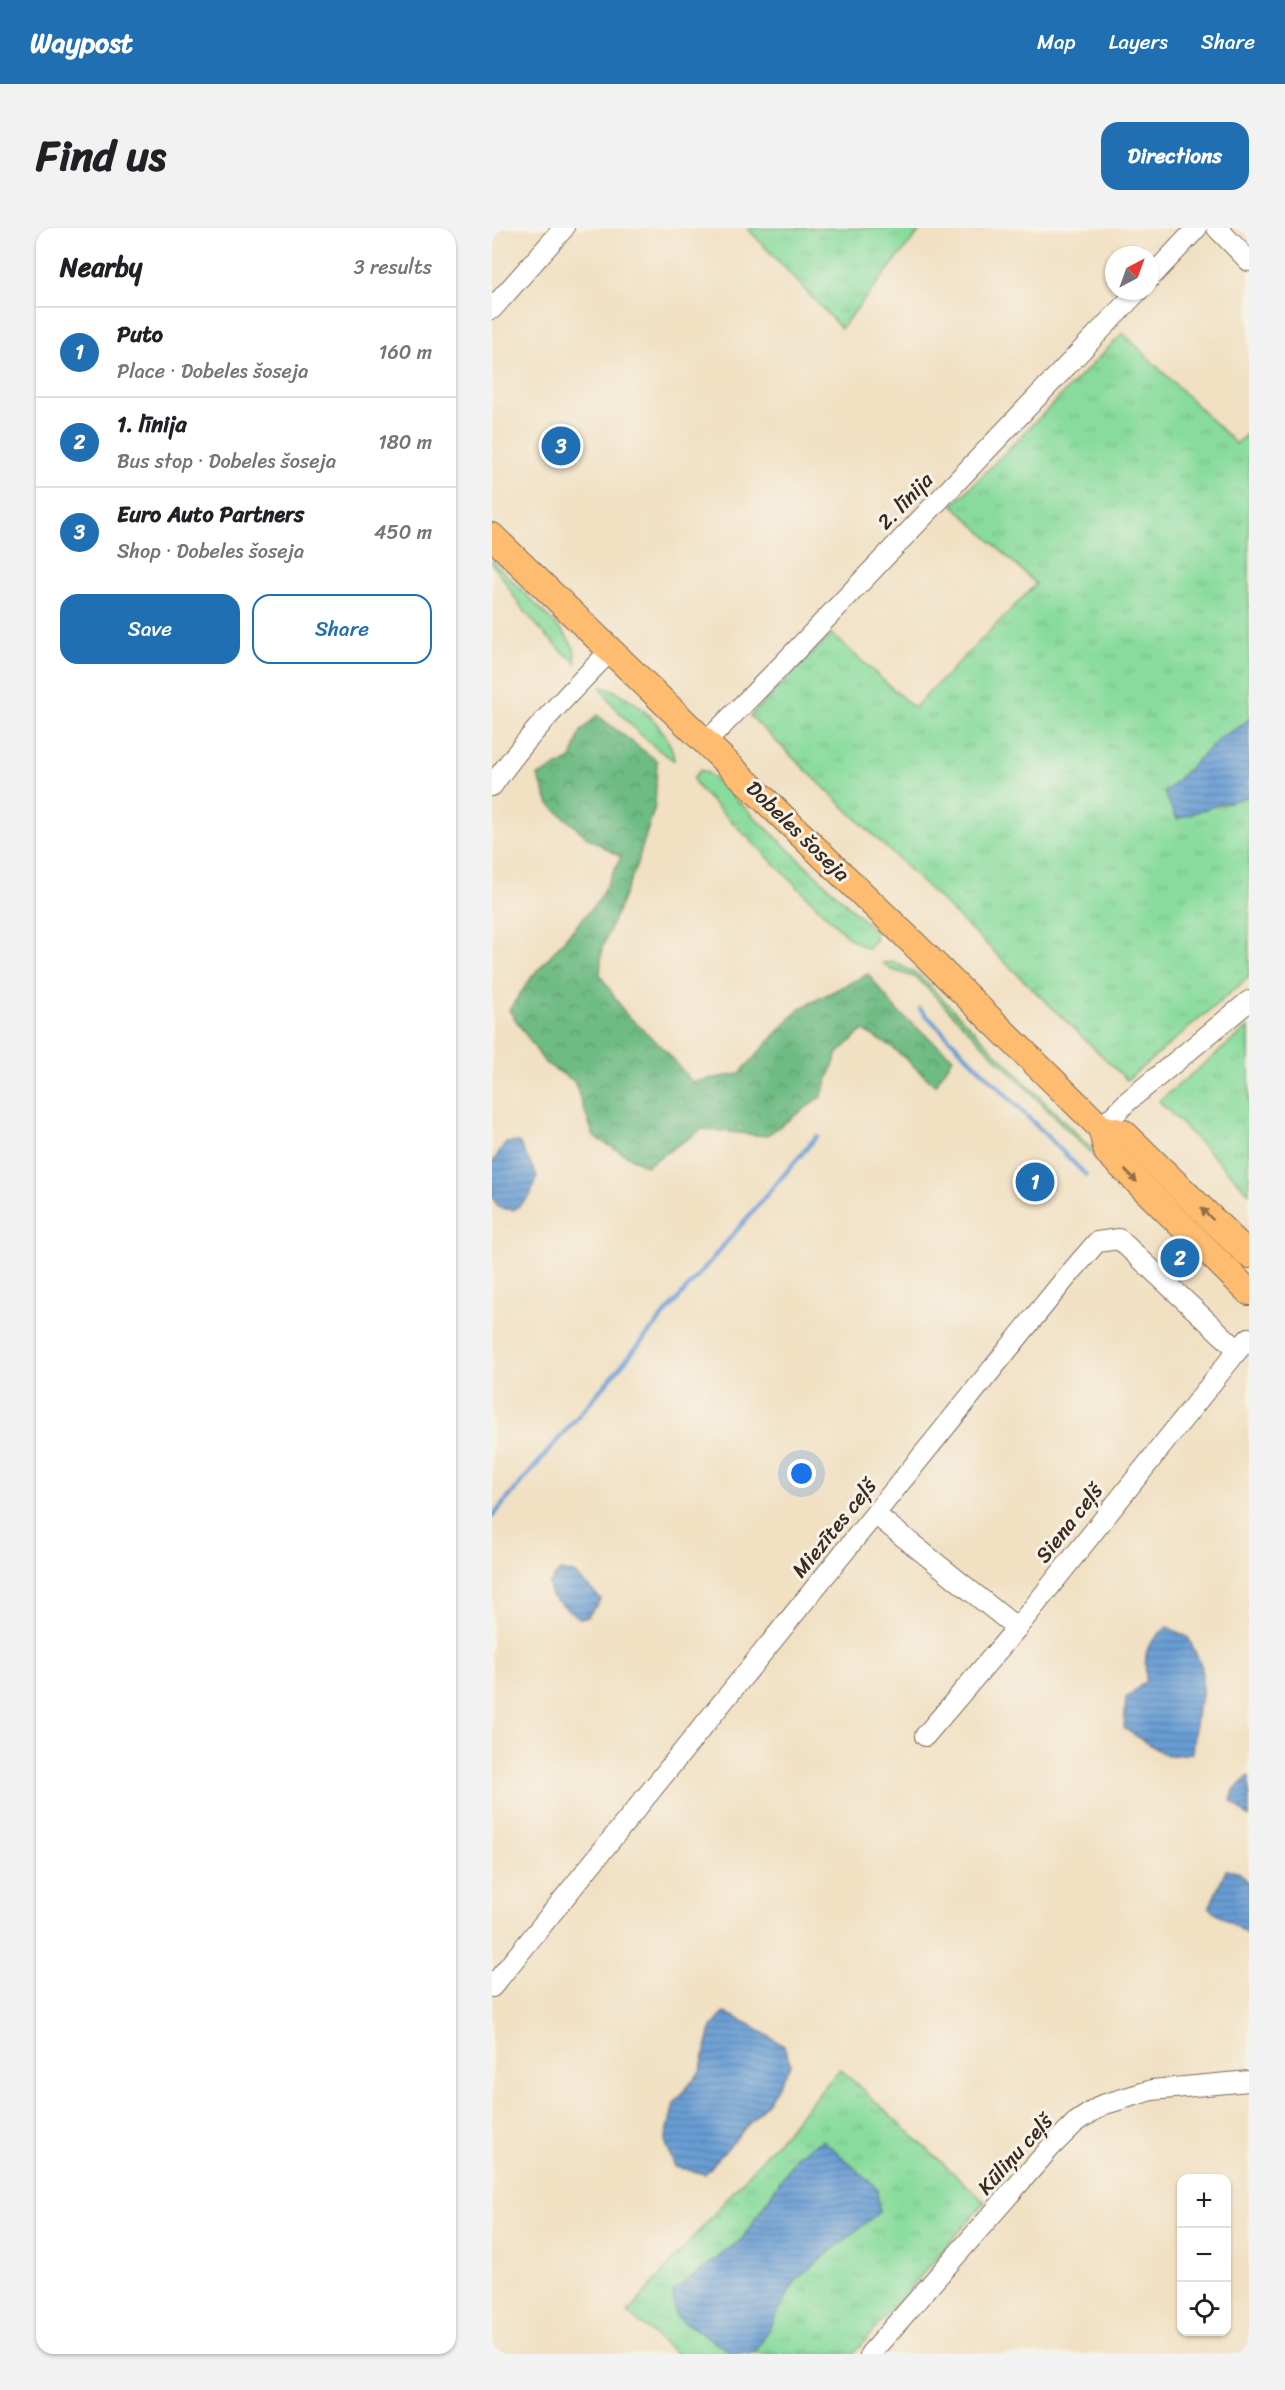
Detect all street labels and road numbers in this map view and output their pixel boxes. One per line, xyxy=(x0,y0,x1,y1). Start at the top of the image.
street label: 2. līnija xyxy=(867,462,943,539)
street label: Dobeles šoseja xyxy=(737,771,860,891)
street label: Miezītes ceļš xyxy=(782,1468,887,1587)
street label: Siena ceļš xyxy=(1025,1473,1114,1572)
street label: Kūliņu ceļš xyxy=(967,2103,1063,2204)

